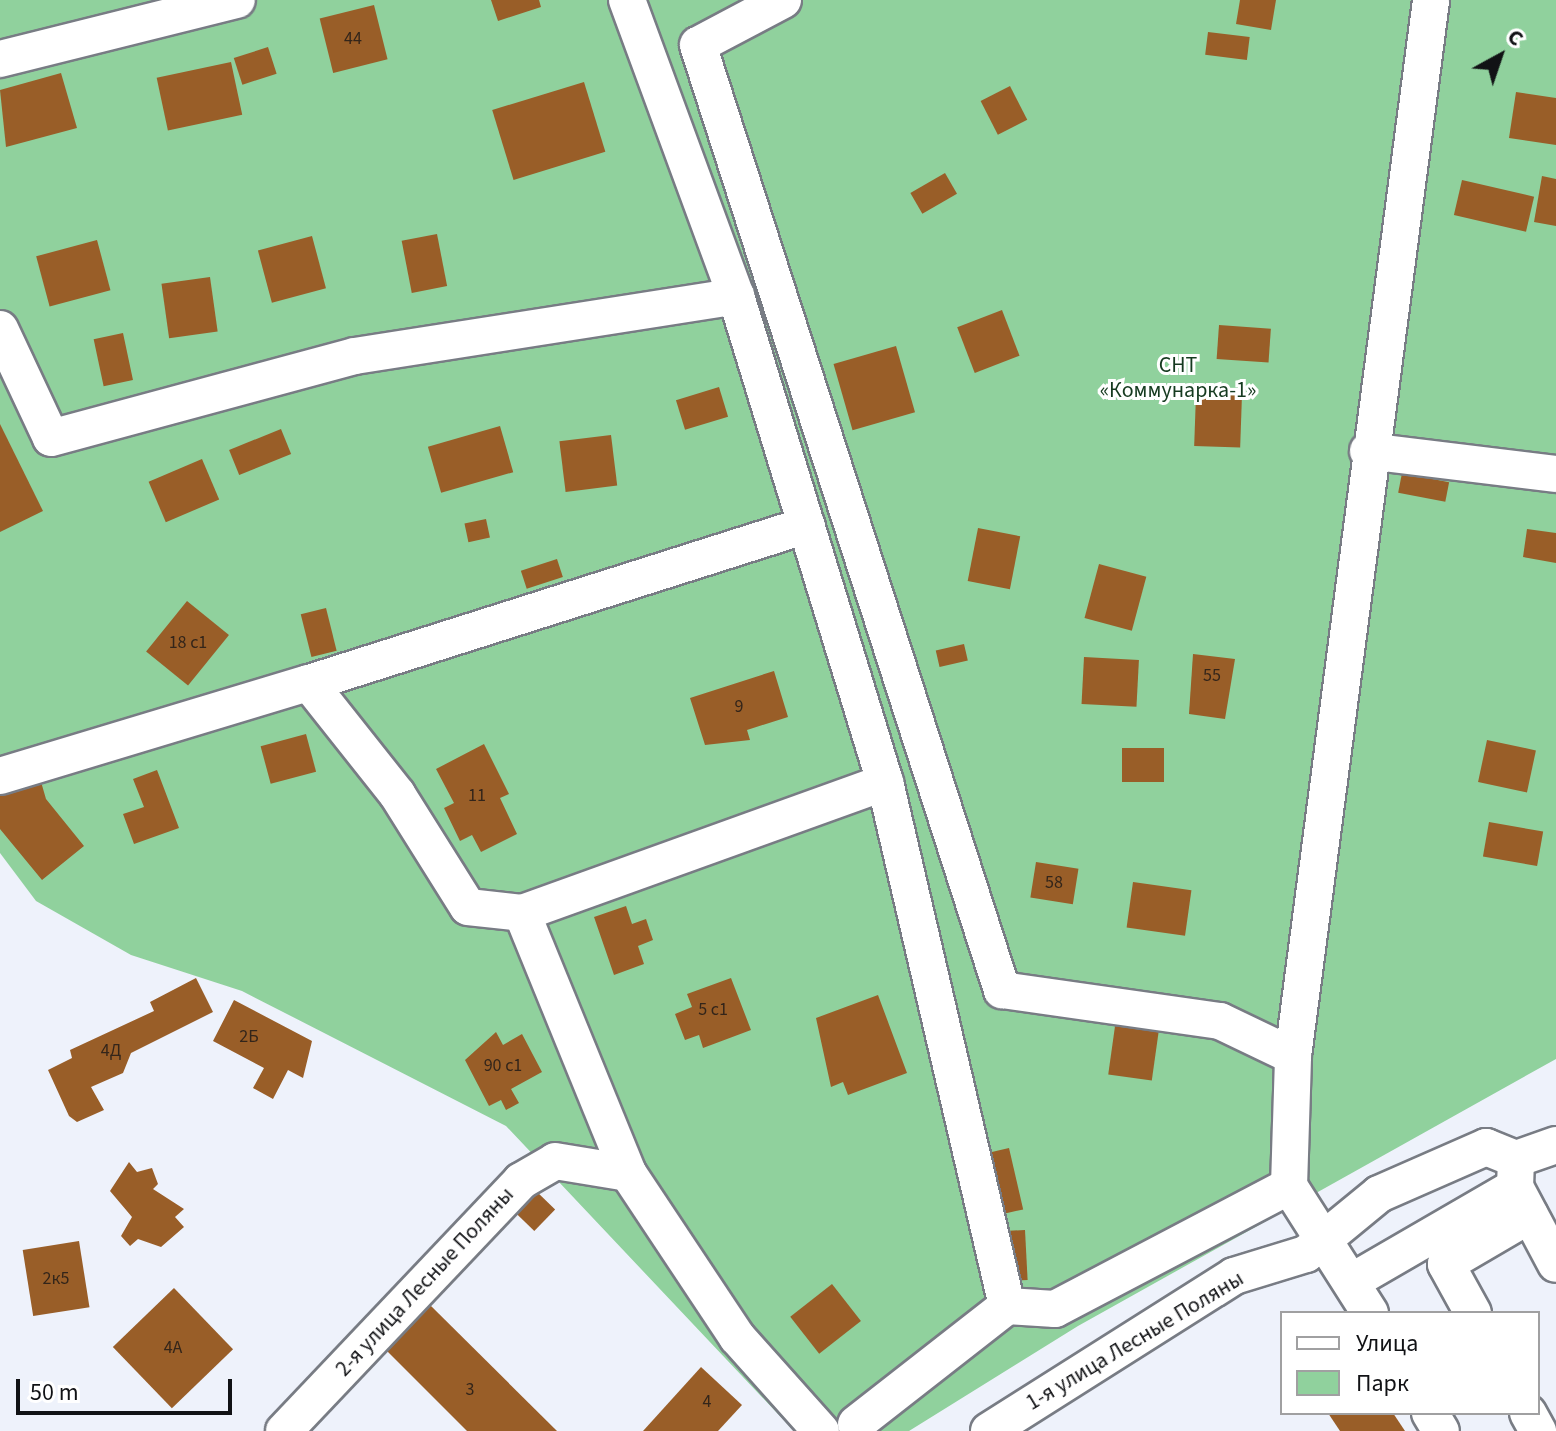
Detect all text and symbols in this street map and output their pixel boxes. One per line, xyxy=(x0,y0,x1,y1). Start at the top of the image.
north arrow xyxy=(1460,16,1540,96)
text: С xyxy=(1500,21,1531,54)
house number: 44 xyxy=(344,28,362,50)
park label: СНТ «Коммунарка-1» xyxy=(1100,352,1256,404)
house number: 18 с1 xyxy=(169,632,207,654)
house number: 55 xyxy=(1203,665,1221,687)
house number: 9 xyxy=(735,696,743,718)
house number: 11 xyxy=(468,785,486,807)
house number: 58 xyxy=(1045,872,1063,894)
house number: 5 с1 xyxy=(698,999,728,1021)
house number: 2Б xyxy=(239,1026,259,1048)
house number: 4Д xyxy=(101,1040,121,1062)
house number: 90 с1 xyxy=(484,1055,522,1077)
street label: 2-я улица Лесные Поляны xyxy=(330,1182,520,1382)
street label: 1-я улица Лесные Поляны xyxy=(1021,1266,1249,1416)
house number: 2к5 xyxy=(43,1268,69,1290)
legend xyxy=(1280,1311,1540,1415)
text: Улица xyxy=(1356,1326,1418,1361)
house number: 4А xyxy=(164,1337,182,1359)
scale bar xyxy=(20,1363,236,1413)
text: Парк xyxy=(1356,1366,1409,1401)
text: 50 m xyxy=(30,1375,79,1410)
house number: 3 xyxy=(466,1379,474,1401)
house number: 4 xyxy=(703,1391,711,1413)

